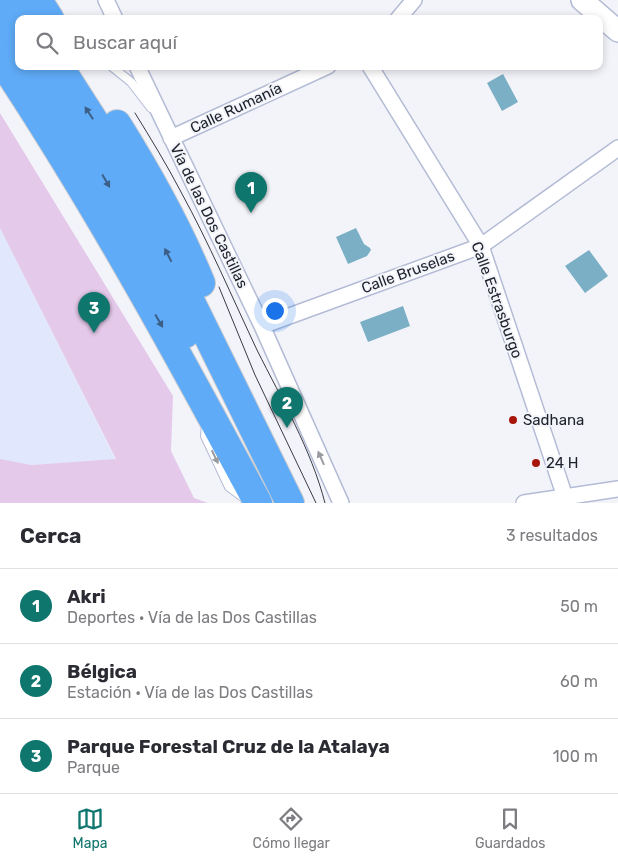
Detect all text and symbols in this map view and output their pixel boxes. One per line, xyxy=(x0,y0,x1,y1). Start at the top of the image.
search box xyxy=(15,15,603,70)
icon: search xyxy=(33,29,61,57)
text: Buscar aquí xyxy=(73,31,177,54)
street label: Calle Rumanía xyxy=(187,79,285,137)
one-way arrow xyxy=(84,107,94,120)
street label: Vía de las Dos Castillas xyxy=(166,141,252,291)
pin: 1 xyxy=(235,172,267,213)
one-way arrow xyxy=(102,174,110,189)
street label: Calle Estrasburgo xyxy=(468,239,526,361)
street label: Calle Bruselas xyxy=(359,247,457,297)
one-way arrow xyxy=(164,248,172,262)
pin: 3 xyxy=(78,292,110,333)
your location xyxy=(262,298,288,324)
one-way arrow xyxy=(154,314,163,328)
pin: 2 xyxy=(271,387,303,428)
place label: Sadhana xyxy=(523,411,584,429)
marker: Sadhana xyxy=(507,414,519,426)
one-way arrow xyxy=(211,450,219,464)
one-way arrow xyxy=(317,451,326,466)
place label: 24 H xyxy=(546,454,578,472)
marker: 24 H xyxy=(530,457,542,469)
text: Cerca xyxy=(20,523,81,548)
text: 3 resultados xyxy=(506,526,598,545)
text: Akri xyxy=(67,585,106,608)
text: 1 xyxy=(32,597,40,616)
text: 50 m xyxy=(560,597,598,616)
text: Deportes · Vía de las Dos Castillas xyxy=(67,608,317,627)
text: Bélgica xyxy=(67,660,137,683)
text: 2 xyxy=(31,672,41,691)
text: 60 m xyxy=(560,672,598,691)
text: Estación · Vía de las Dos Castillas xyxy=(67,683,313,702)
text: Parque Forestal Cruz de la Atalaya xyxy=(67,735,390,758)
text: 3 xyxy=(31,747,41,766)
text: 100 m xyxy=(553,747,598,766)
text: Parque xyxy=(67,758,120,777)
tab: Mapa xyxy=(73,805,107,852)
tab: Cómo llegar xyxy=(253,805,330,852)
tab: Guardados xyxy=(475,805,545,852)

